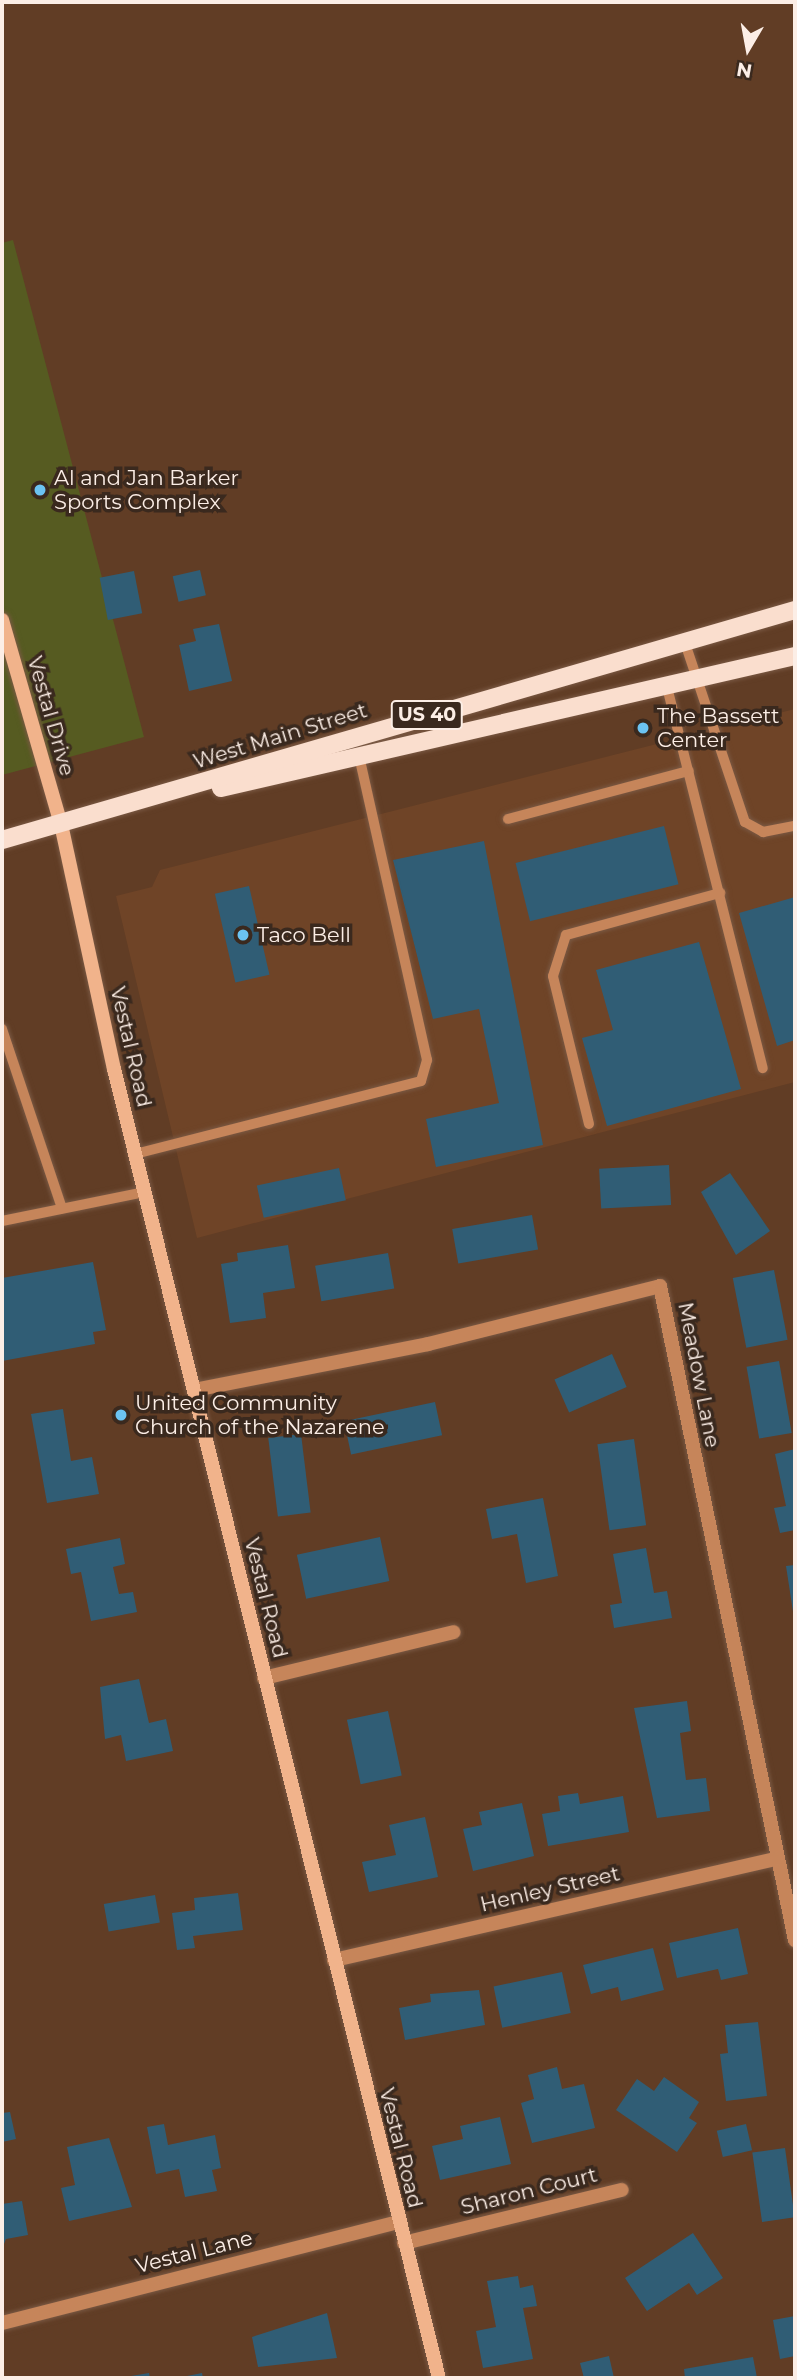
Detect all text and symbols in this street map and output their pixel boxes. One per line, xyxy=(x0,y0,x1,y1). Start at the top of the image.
north arrow xyxy=(713,14,783,84)
text: N xyxy=(735,58,754,83)
place label: Al and Jan Barker Sports Complex xyxy=(54,465,239,515)
marker: Al and Jan Barker Sports Complex xyxy=(32,482,48,498)
street label: Vestal Drive xyxy=(22,653,80,779)
street label: West Main Street xyxy=(190,698,370,774)
road number: US 40 xyxy=(390,700,464,730)
place label: The Bassett Center xyxy=(657,703,780,753)
marker: The Bassett Center xyxy=(635,720,651,736)
place label: Taco Bell xyxy=(257,922,351,948)
marker: Taco Bell xyxy=(235,927,251,943)
street label: Vestal Road xyxy=(105,984,157,1110)
street label: Meadow Lane xyxy=(673,1300,725,1450)
place label: United Community Church of the Nazarene xyxy=(135,1390,385,1440)
marker: United Community Church of the Nazarene xyxy=(113,1407,129,1423)
street label: Vestal Road xyxy=(239,1535,293,1661)
street label: Henley Street xyxy=(478,1861,622,1917)
street label: Vestal Road xyxy=(374,2085,428,2211)
street label: Sharon Court xyxy=(458,2162,600,2220)
street label: Vestal Lane xyxy=(133,2225,255,2279)

